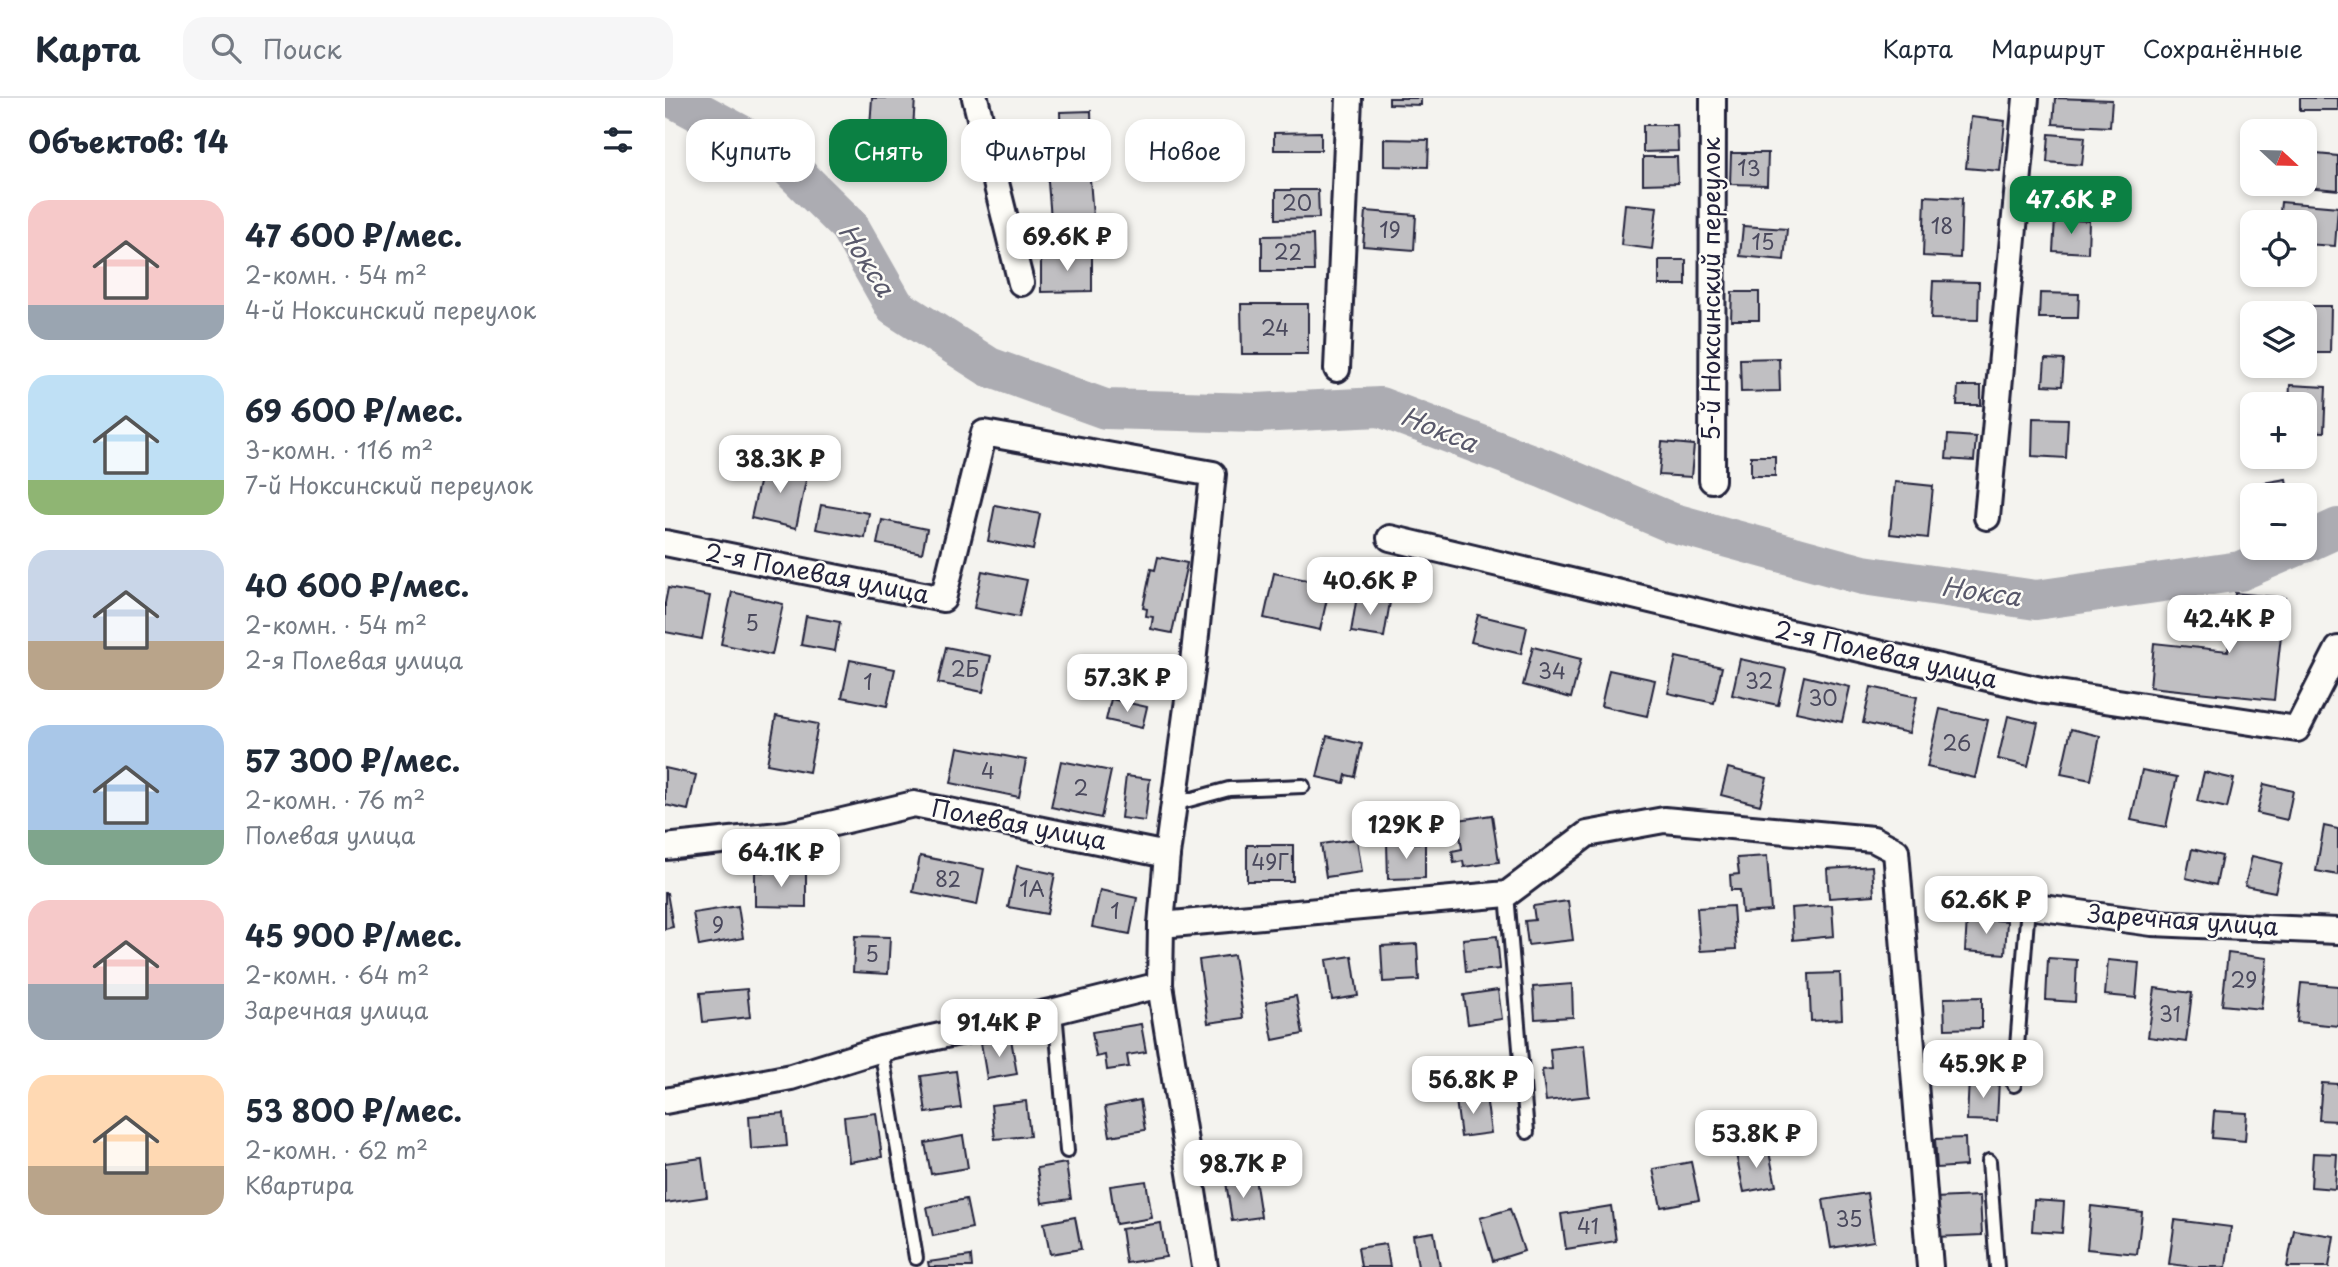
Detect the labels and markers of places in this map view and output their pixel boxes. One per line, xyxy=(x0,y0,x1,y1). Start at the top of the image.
pin: 47.6K ₽ xyxy=(2006,176,2136,236)
pin: 69.6K ₽ xyxy=(1002,214,1132,273)
pin: 38.3K ₽ xyxy=(715,436,845,495)
pin: 40.6K ₽ xyxy=(1305,558,1435,617)
pin: 42.4K ₽ xyxy=(2164,596,2294,655)
pin: 57.3K ₽ xyxy=(1062,654,1192,714)
pin: 129K ₽ xyxy=(1349,802,1463,861)
pin: 64.1K ₽ xyxy=(716,830,846,889)
pin: 62.6K ₽ xyxy=(1921,876,2051,936)
pin: 91.4K ₽ xyxy=(934,1000,1064,1059)
pin: 45.9K ₽ xyxy=(1918,1040,2048,1100)
pin: 56.8K ₽ xyxy=(1408,1056,1538,1116)
pin: 53.8K ₽ xyxy=(1691,1110,1821,1170)
pin: 98.7K ₽ xyxy=(1178,1140,1308,1200)

